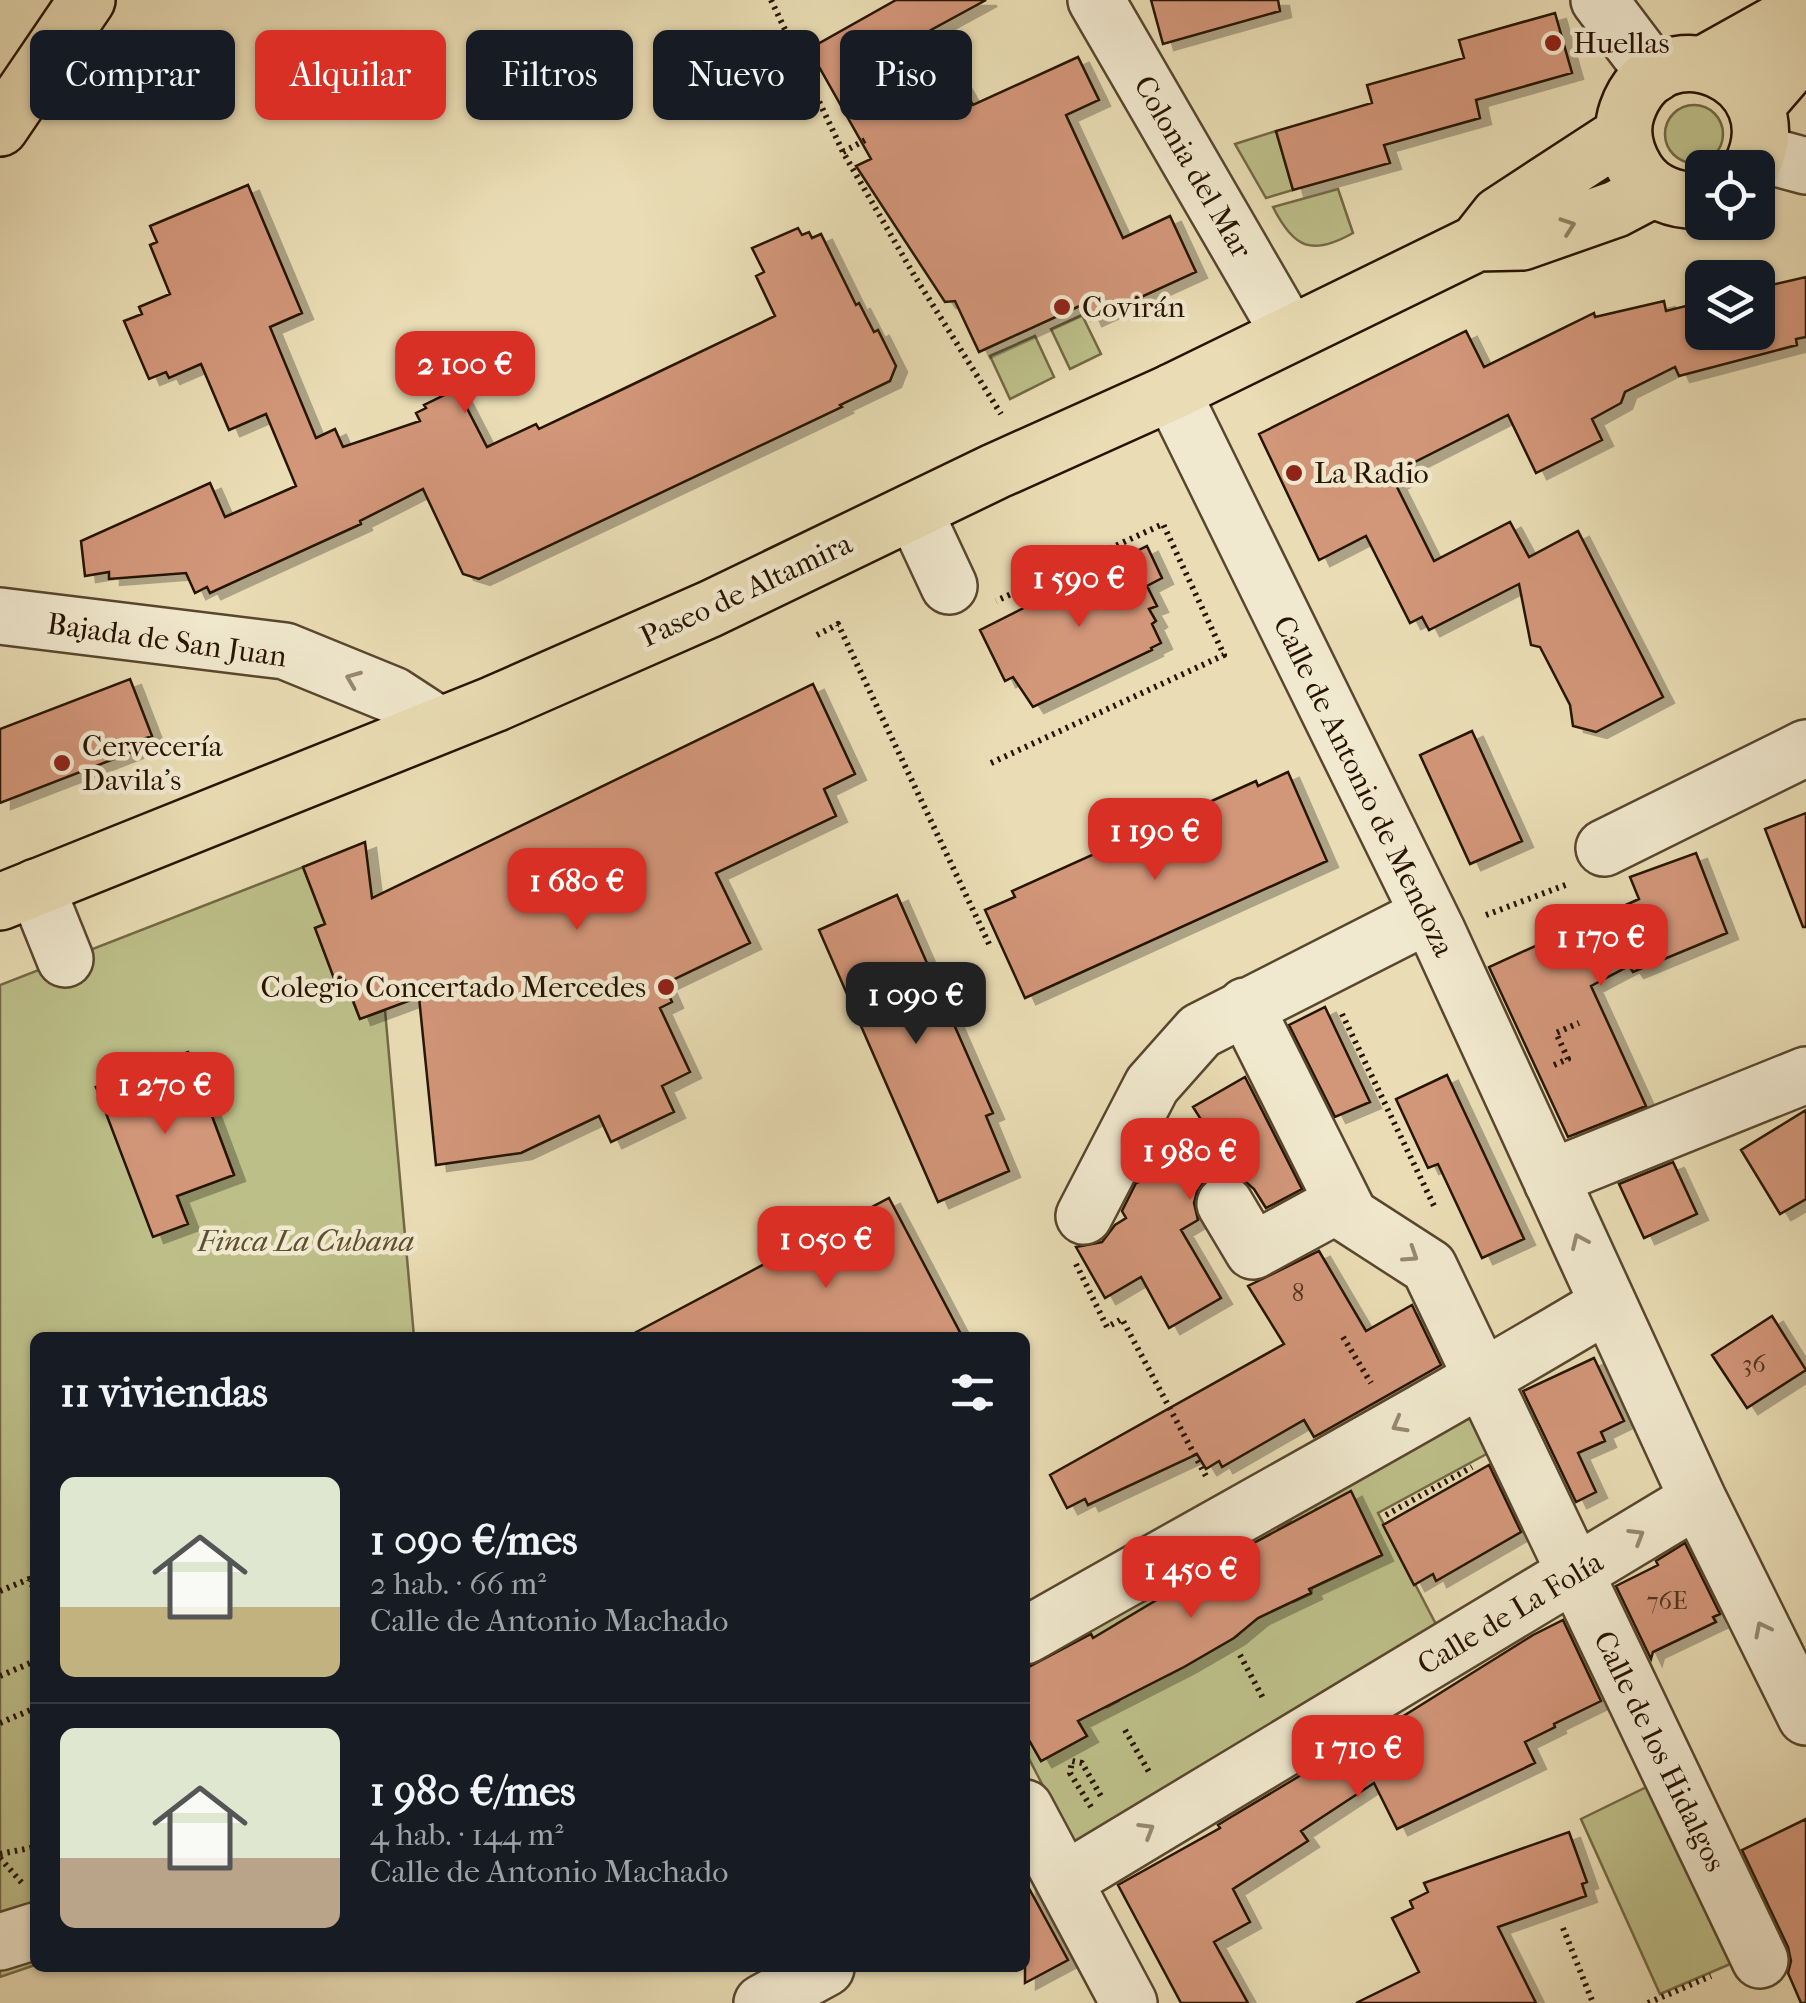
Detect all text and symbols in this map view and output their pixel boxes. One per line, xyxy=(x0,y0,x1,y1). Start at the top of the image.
place label: Huellas xyxy=(1573,26,1670,61)
chip: Comprar xyxy=(30,30,235,120)
chip: Alquilar xyxy=(255,30,446,120)
chip: Filtros xyxy=(466,30,633,120)
chip: Nuevo xyxy=(653,30,820,120)
chip: Piso xyxy=(840,30,972,120)
marker: Huellas xyxy=(1542,32,1564,54)
street label: Colonia del Mar xyxy=(1126,70,1259,265)
map controls xyxy=(1685,150,1775,350)
button: locate xyxy=(1685,150,1775,240)
one-way arrow xyxy=(1558,217,1575,238)
button: layers xyxy=(1685,260,1775,350)
place label: Covirán xyxy=(1082,290,1185,325)
marker: Covirán xyxy=(1051,296,1073,318)
pin: 2 100 € xyxy=(373,331,557,416)
text: 2 100 € xyxy=(417,345,513,382)
place label: La Radio xyxy=(1314,456,1429,491)
marker: La Radio xyxy=(1283,462,1305,484)
street label: Paseo de Altamira xyxy=(635,526,859,655)
pin: 1 590 € xyxy=(987,545,1171,630)
text: 1 590 € xyxy=(1033,559,1125,596)
street label: Bajada de San Juan xyxy=(45,606,289,675)
street label: Calle de Antonio de Mendoza xyxy=(1266,610,1462,963)
one-way arrow xyxy=(346,670,363,690)
place label: Cervecería Davila's xyxy=(82,729,224,798)
marker: Cervecería Davila's xyxy=(51,752,73,774)
pin: 1 190 € xyxy=(1063,798,1247,883)
text: 1 190 € xyxy=(1110,812,1200,849)
pin: 1 680 € xyxy=(485,848,669,933)
text: 1 680 € xyxy=(529,862,625,899)
pin: 1 170 € xyxy=(1509,904,1693,989)
text: 1 170 € xyxy=(1557,918,1645,955)
pin: 1 090 € xyxy=(824,962,1008,1047)
place label: Colegio Concertado Mercedes xyxy=(261,970,646,1005)
marker: Colegio Concertado Mercedes xyxy=(655,976,677,998)
text: 1 090 € xyxy=(868,976,964,1013)
pin: 1 270 € xyxy=(73,1052,257,1137)
text: 1 270 € xyxy=(118,1066,212,1103)
pin: 1 980 € xyxy=(1098,1118,1282,1203)
text: 1 980 € xyxy=(1143,1132,1237,1169)
pin: 1 050 € xyxy=(734,1206,918,1291)
text: 1 050 € xyxy=(779,1220,873,1257)
park label: Finca La Cubana xyxy=(197,1224,414,1259)
one-way arrow xyxy=(1571,1233,1591,1251)
one-way arrow xyxy=(1400,1243,1418,1262)
house number: 8 xyxy=(1292,1278,1304,1307)
house number: 36 xyxy=(1742,1349,1766,1378)
icon: filters xyxy=(945,1365,1000,1420)
text: 11 viviendas xyxy=(60,1368,268,1417)
one-way arrow xyxy=(1391,1413,1409,1432)
text: 1 090 €/mes xyxy=(370,1516,578,1565)
icon: home xyxy=(140,1517,260,1637)
one-way arrow xyxy=(1626,1529,1644,1548)
pin: 1 450 € xyxy=(1099,1536,1283,1621)
street label: Calle de La Folía xyxy=(1411,1544,1610,1682)
text: 1 450 € xyxy=(1144,1550,1238,1587)
text: 2 hab. · 66 m² xyxy=(370,1565,546,1602)
house number: 76E xyxy=(1647,1586,1687,1615)
text: Calle de Antonio Machado xyxy=(370,1602,729,1639)
one-way arrow xyxy=(1755,1622,1775,1640)
street label: Calle de los Hidalgos xyxy=(1586,1625,1733,1877)
pin: 1 710 € xyxy=(1266,1715,1450,1800)
text: 1 710 € xyxy=(1314,1729,1402,1766)
text: 1 980 €/mes xyxy=(370,1767,576,1816)
icon: home xyxy=(140,1768,260,1888)
text: 4 hab. · 144 m² xyxy=(370,1816,563,1853)
one-way arrow xyxy=(1136,1823,1154,1842)
text: Calle de Antonio Machado xyxy=(370,1853,729,1890)

